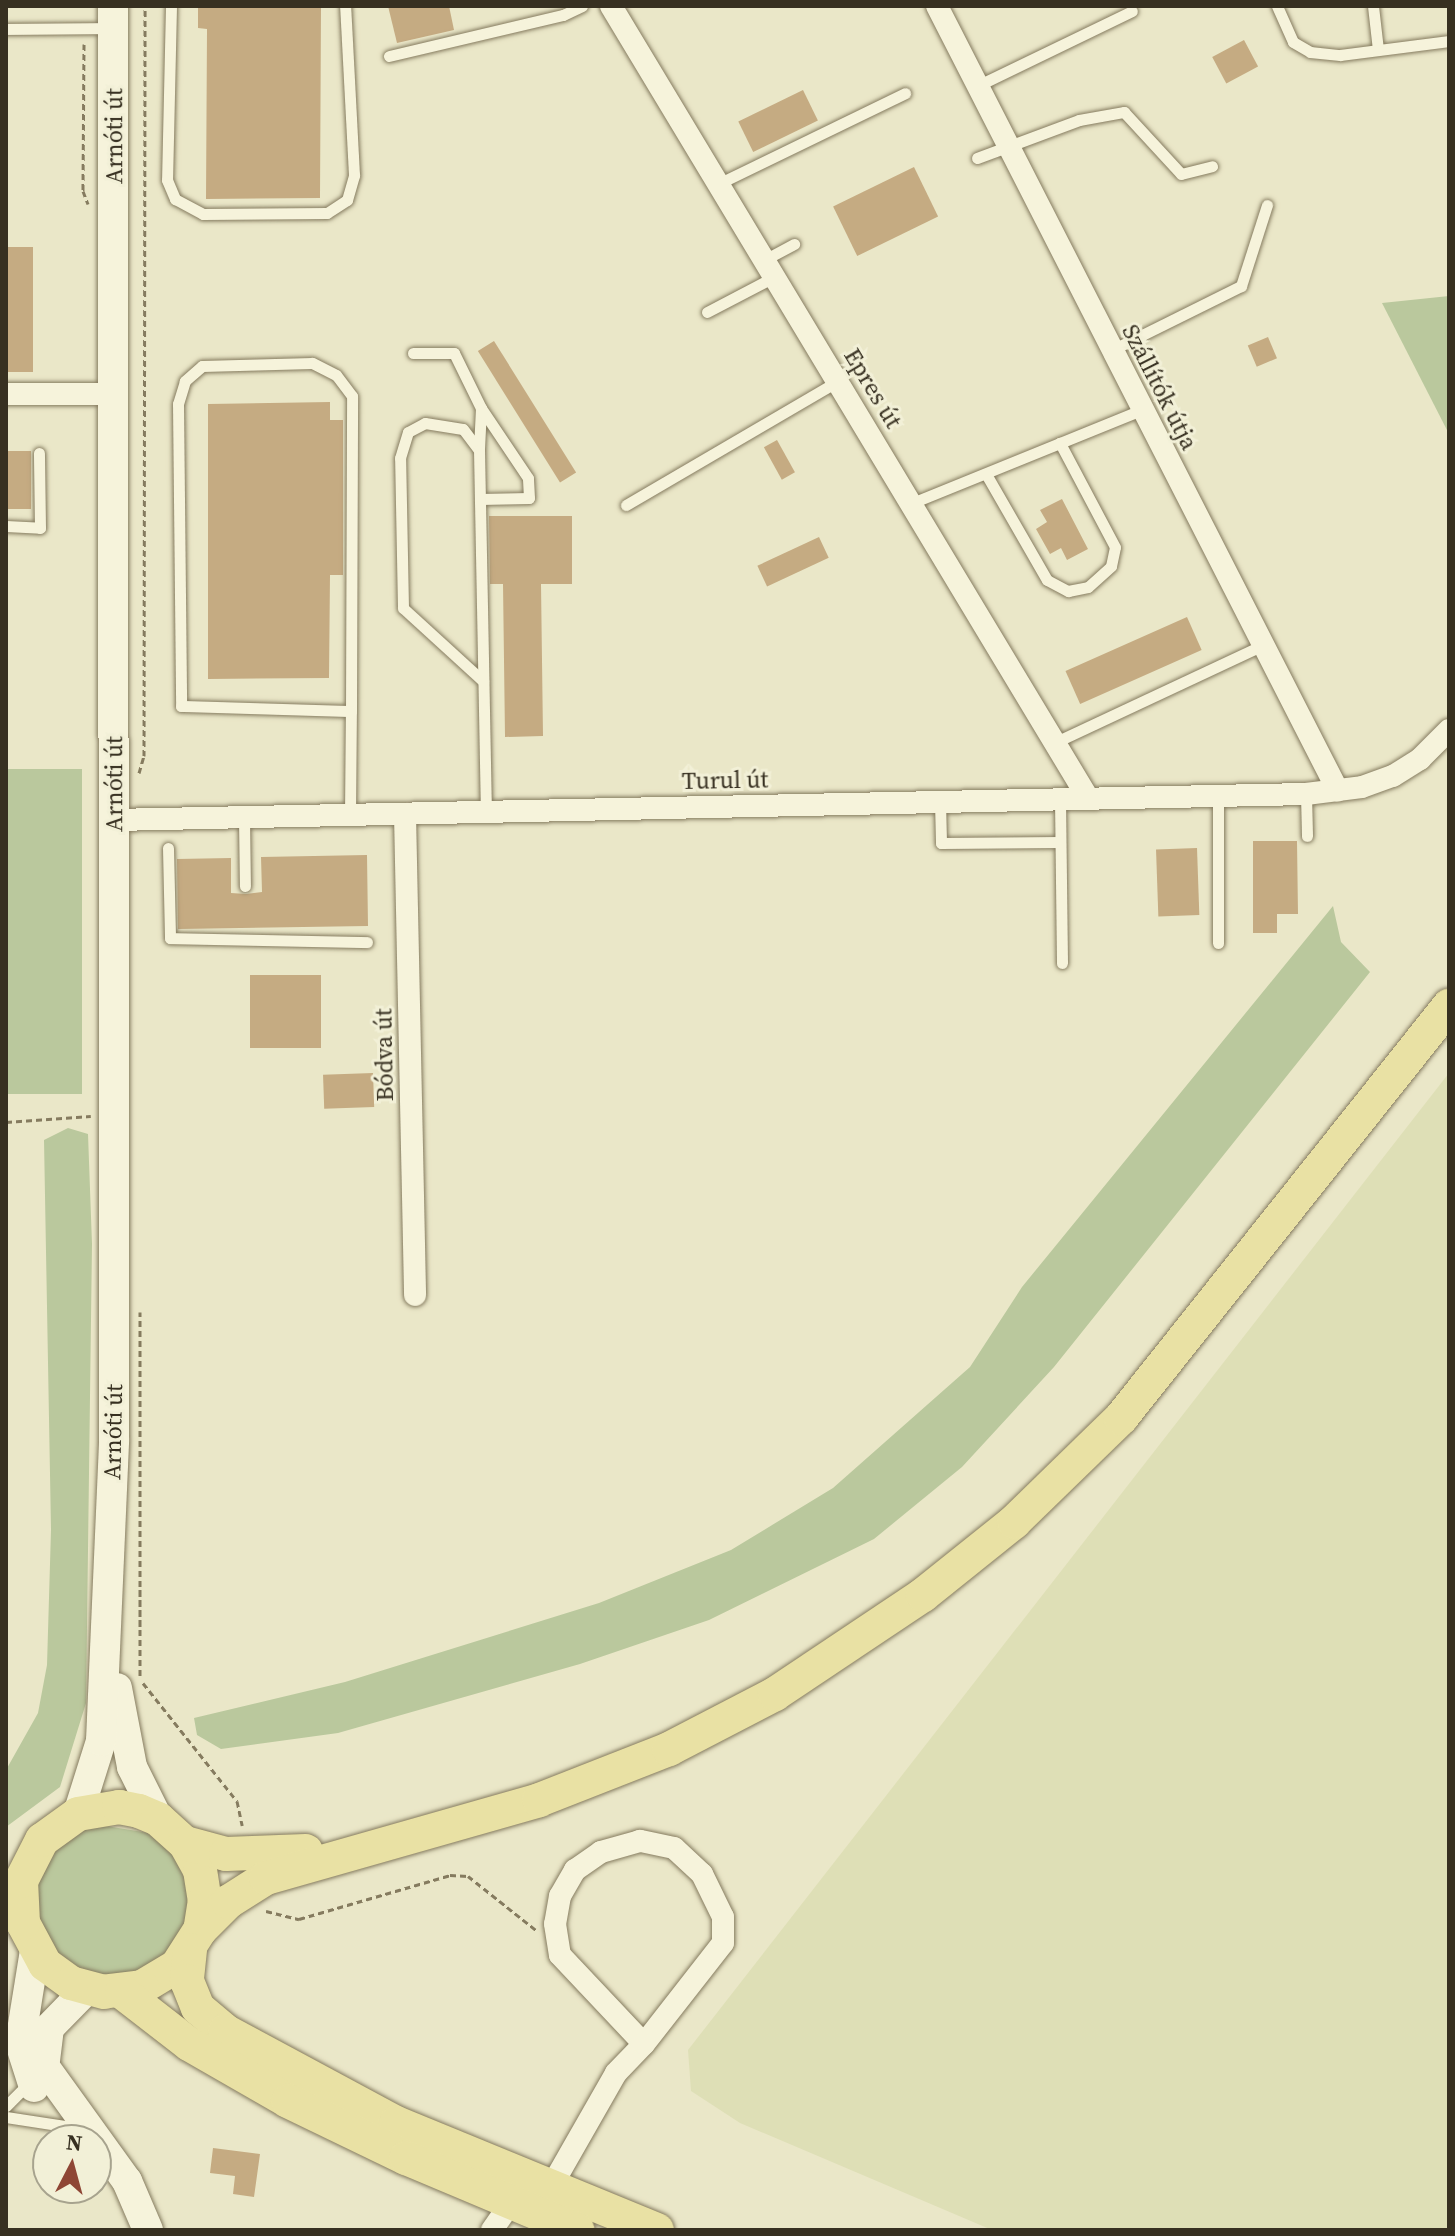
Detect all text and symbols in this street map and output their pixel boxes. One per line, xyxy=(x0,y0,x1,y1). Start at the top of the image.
street label: Arnóti út xyxy=(100,88,128,184)
street label: Szállítók útja xyxy=(1116,319,1204,455)
street label: Epres út xyxy=(838,343,908,433)
street label: Arnóti út xyxy=(100,736,128,832)
street label: Turul út xyxy=(681,765,769,795)
street label: Bódva út xyxy=(369,1008,399,1102)
street label: Arnóti út xyxy=(98,1384,128,1480)
north arrow xyxy=(32,2124,112,2204)
text: N xyxy=(65,2126,84,2158)

